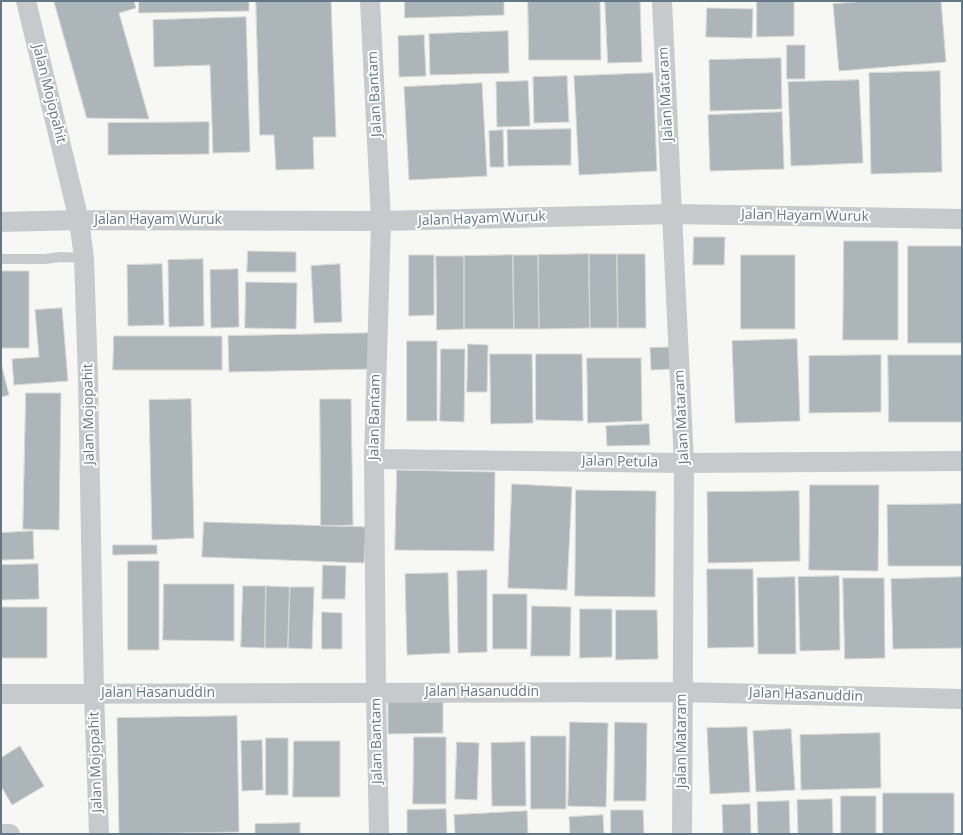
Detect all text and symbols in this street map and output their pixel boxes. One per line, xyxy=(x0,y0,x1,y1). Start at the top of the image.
street label: Jalan Mojopahit xyxy=(29,43,69,145)
street label: Jalan Mataram xyxy=(655,46,677,142)
street label: Jalan Bantam xyxy=(364,51,386,137)
street label: Jalan Hayam Wuruk xyxy=(741,206,869,226)
street label: Jalan Hayam Wuruk xyxy=(418,208,546,230)
street label: Jalan Hayam Wuruk xyxy=(94,212,222,228)
street label: Jalan Mojopahit xyxy=(80,363,98,465)
street label: Jalan Mataram xyxy=(671,369,693,465)
street label: Jalan Bantam xyxy=(366,374,384,460)
street label: Jalan Petula xyxy=(582,453,658,471)
street label: Jalan Hasanuddin xyxy=(425,684,539,700)
street label: Jalan Hasanuddin xyxy=(101,685,215,701)
street label: Jalan Hasanuddin xyxy=(749,685,863,705)
street label: Jalan Mataram xyxy=(674,694,690,788)
street label: Jalan Bantam xyxy=(368,698,386,784)
street label: Jalan Mojopahit xyxy=(86,711,106,813)

